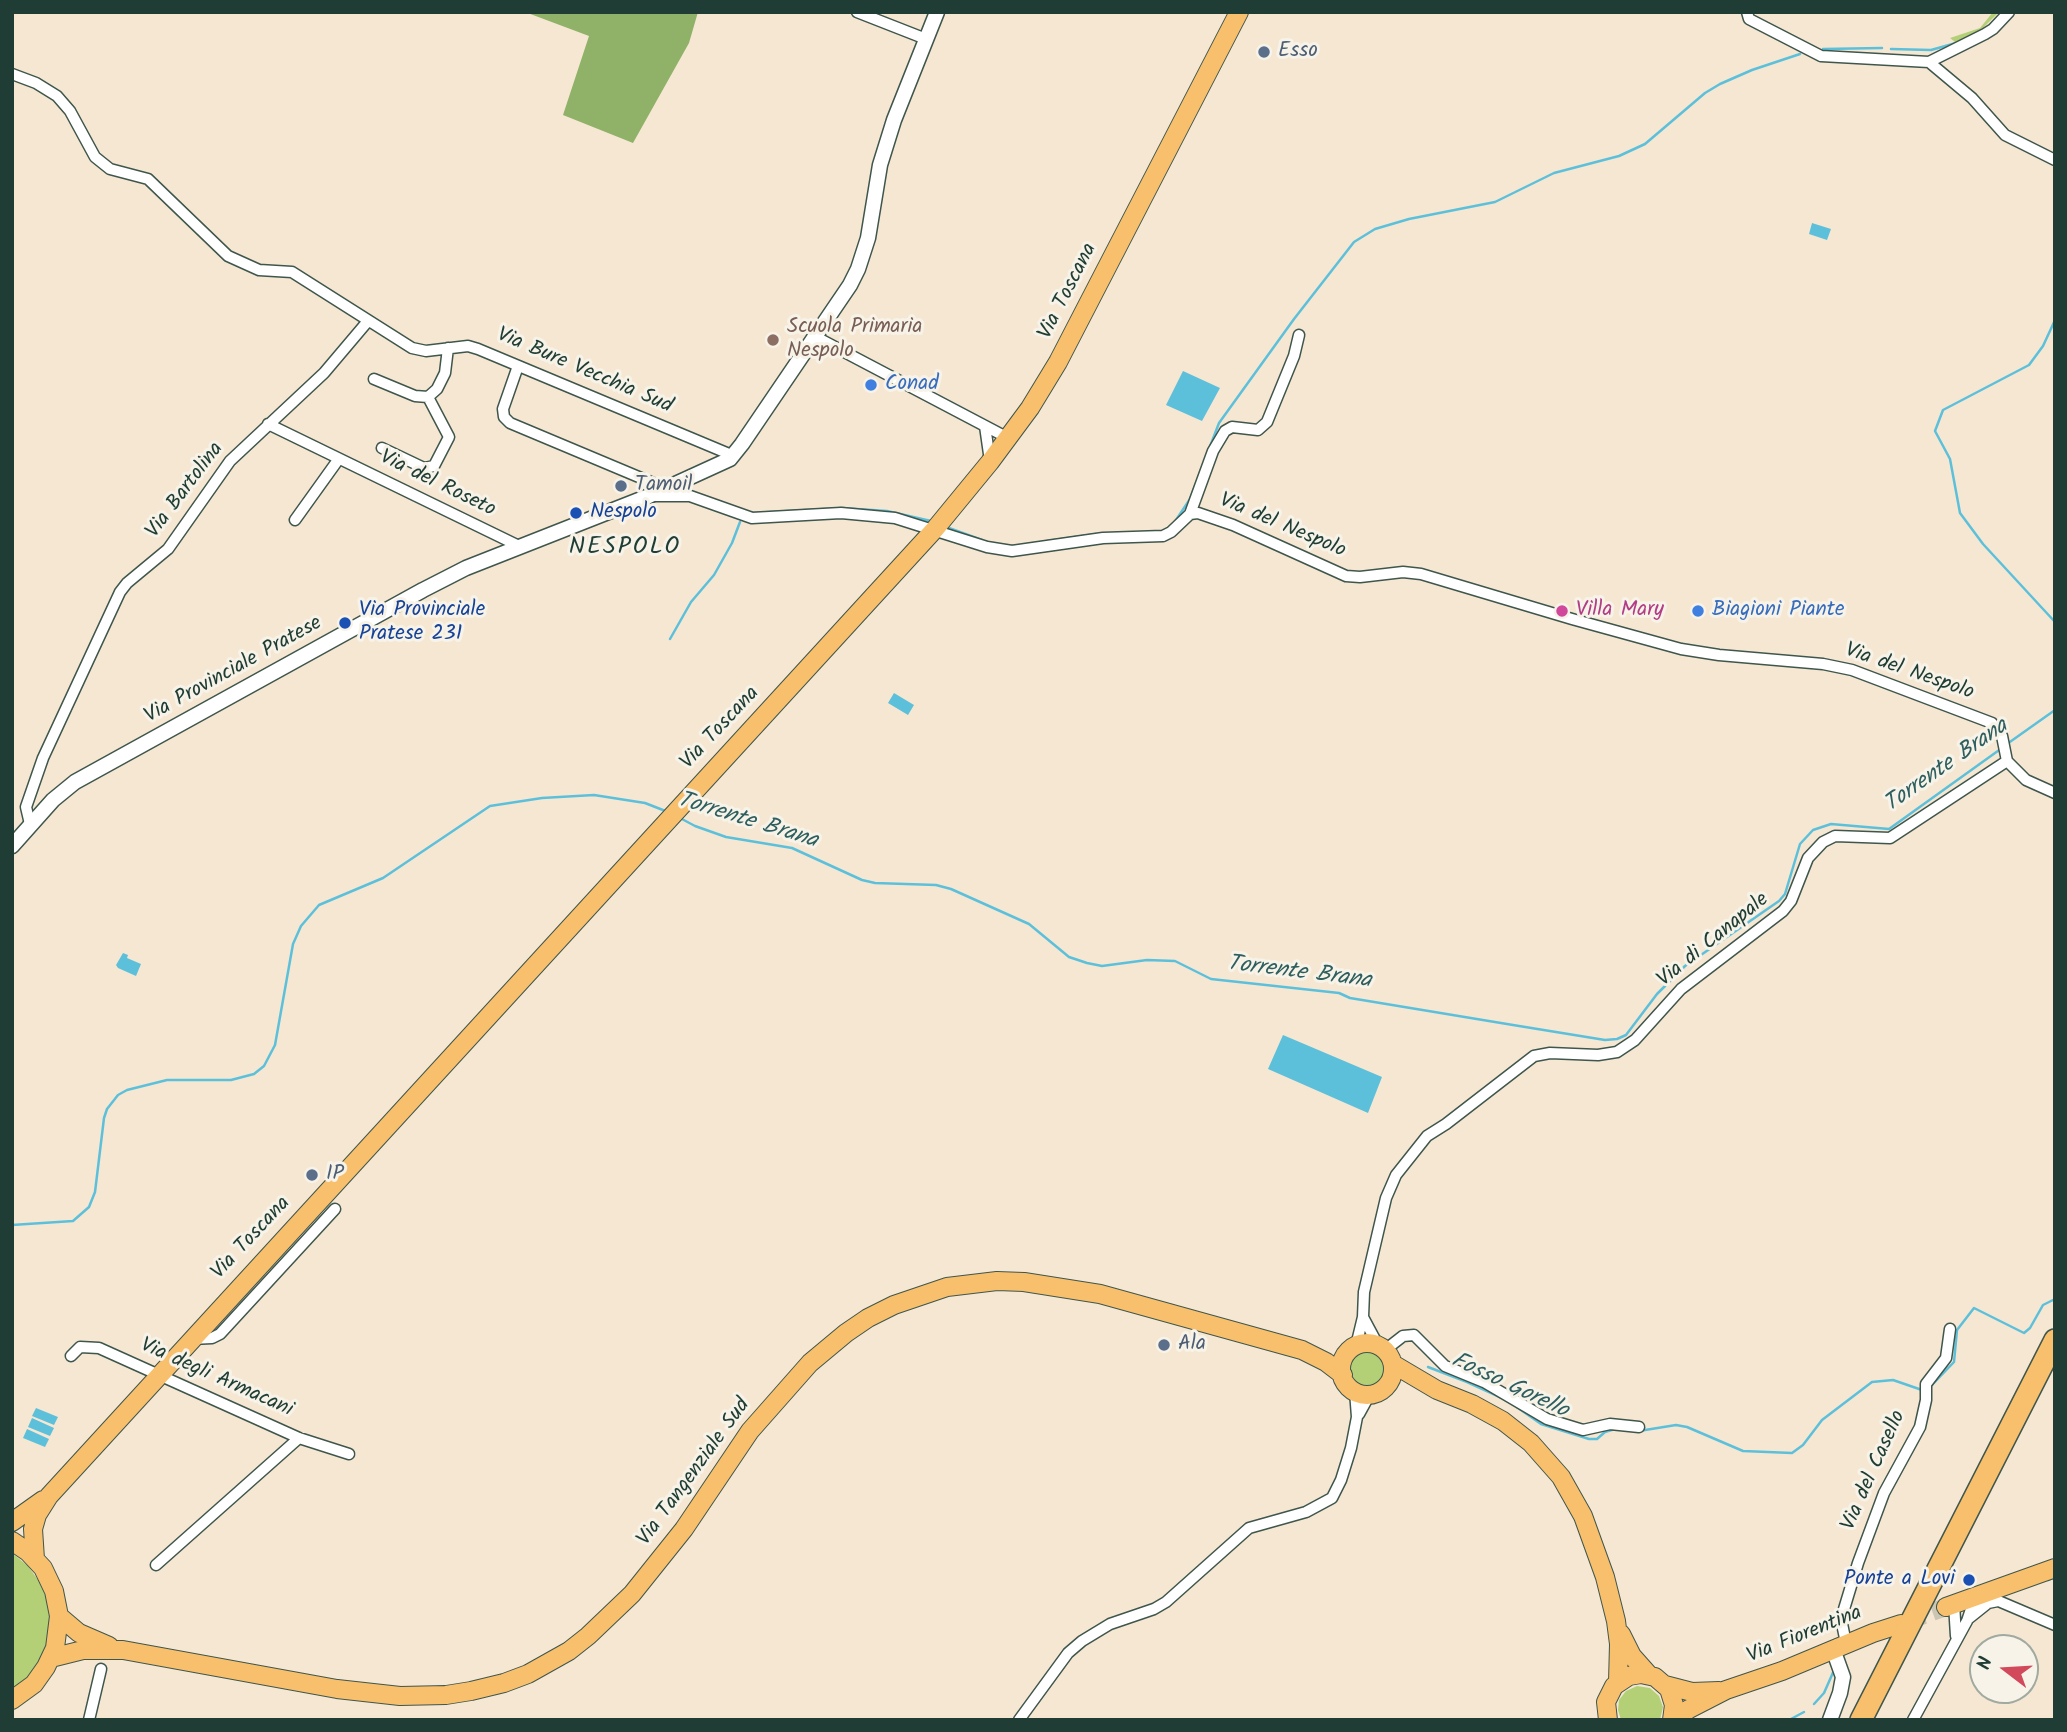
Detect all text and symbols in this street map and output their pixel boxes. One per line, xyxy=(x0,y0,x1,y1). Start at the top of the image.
place label: Esso xyxy=(1278,39,1318,65)
marker: Esso xyxy=(1256,44,1272,60)
street label: Via Toscana xyxy=(1034,240,1104,344)
place label: Scuola Primaria Nespolo xyxy=(787,315,922,365)
street label: Via Bure Vecchia Sud xyxy=(492,324,676,420)
marker: Scuola Primaria Nespolo xyxy=(765,332,781,348)
place label: Conad xyxy=(885,372,939,398)
marker: Conad xyxy=(863,377,879,393)
street label: Via Bartolina xyxy=(142,438,230,544)
street label: Via del Roseto xyxy=(375,446,499,524)
place label: Tamoil xyxy=(635,473,692,499)
marker: Tamoil xyxy=(613,478,629,494)
street label: Via del Nespolo xyxy=(1215,489,1349,565)
place label: Nespolo xyxy=(590,500,657,526)
marker: Nespolo xyxy=(568,505,584,521)
district label: NESPOLO xyxy=(570,535,680,563)
place label: Via Provinciale Pratese 231 xyxy=(359,598,485,648)
place label: Villa Mary xyxy=(1576,598,1664,624)
place label: Biagioni Piante xyxy=(1712,598,1844,624)
marker: Villa Mary xyxy=(1554,603,1570,619)
marker: Biagioni Piante xyxy=(1690,603,1706,619)
street label: Via Provinciale Pratese xyxy=(141,612,327,730)
marker: Via Provinciale Pratese 231 xyxy=(337,615,353,631)
street label: Via del Nespolo xyxy=(1841,639,1977,707)
street label: Via Toscana xyxy=(676,682,766,776)
water label: Torrente Brana xyxy=(1880,714,2014,820)
water label: Torrente Brana xyxy=(674,788,820,856)
street label: Via di Canapale xyxy=(1653,888,1775,994)
water label: Torrente Brana xyxy=(1225,951,1373,997)
place label: IP xyxy=(326,1162,344,1188)
marker: IP xyxy=(304,1167,320,1183)
street label: Via Toscana xyxy=(207,1192,297,1286)
place label: Ala xyxy=(1178,1332,1206,1358)
street label: Via degli Armacani xyxy=(136,1334,296,1424)
marker: Ala xyxy=(1156,1337,1172,1353)
water label: Fosso Gorello xyxy=(1446,1348,1572,1426)
street label: Via Tangenziale Sud xyxy=(633,1394,757,1552)
street label: Via del Casello xyxy=(1837,1407,1913,1535)
place label: Ponte a Lovi xyxy=(1844,1567,1955,1593)
marker: Ponte a Lovi xyxy=(1961,1572,1977,1588)
street label: Via Fiorentina xyxy=(1744,1602,1866,1670)
north arrow xyxy=(1969,1634,2039,1704)
text: N xyxy=(1970,1653,2002,1674)

